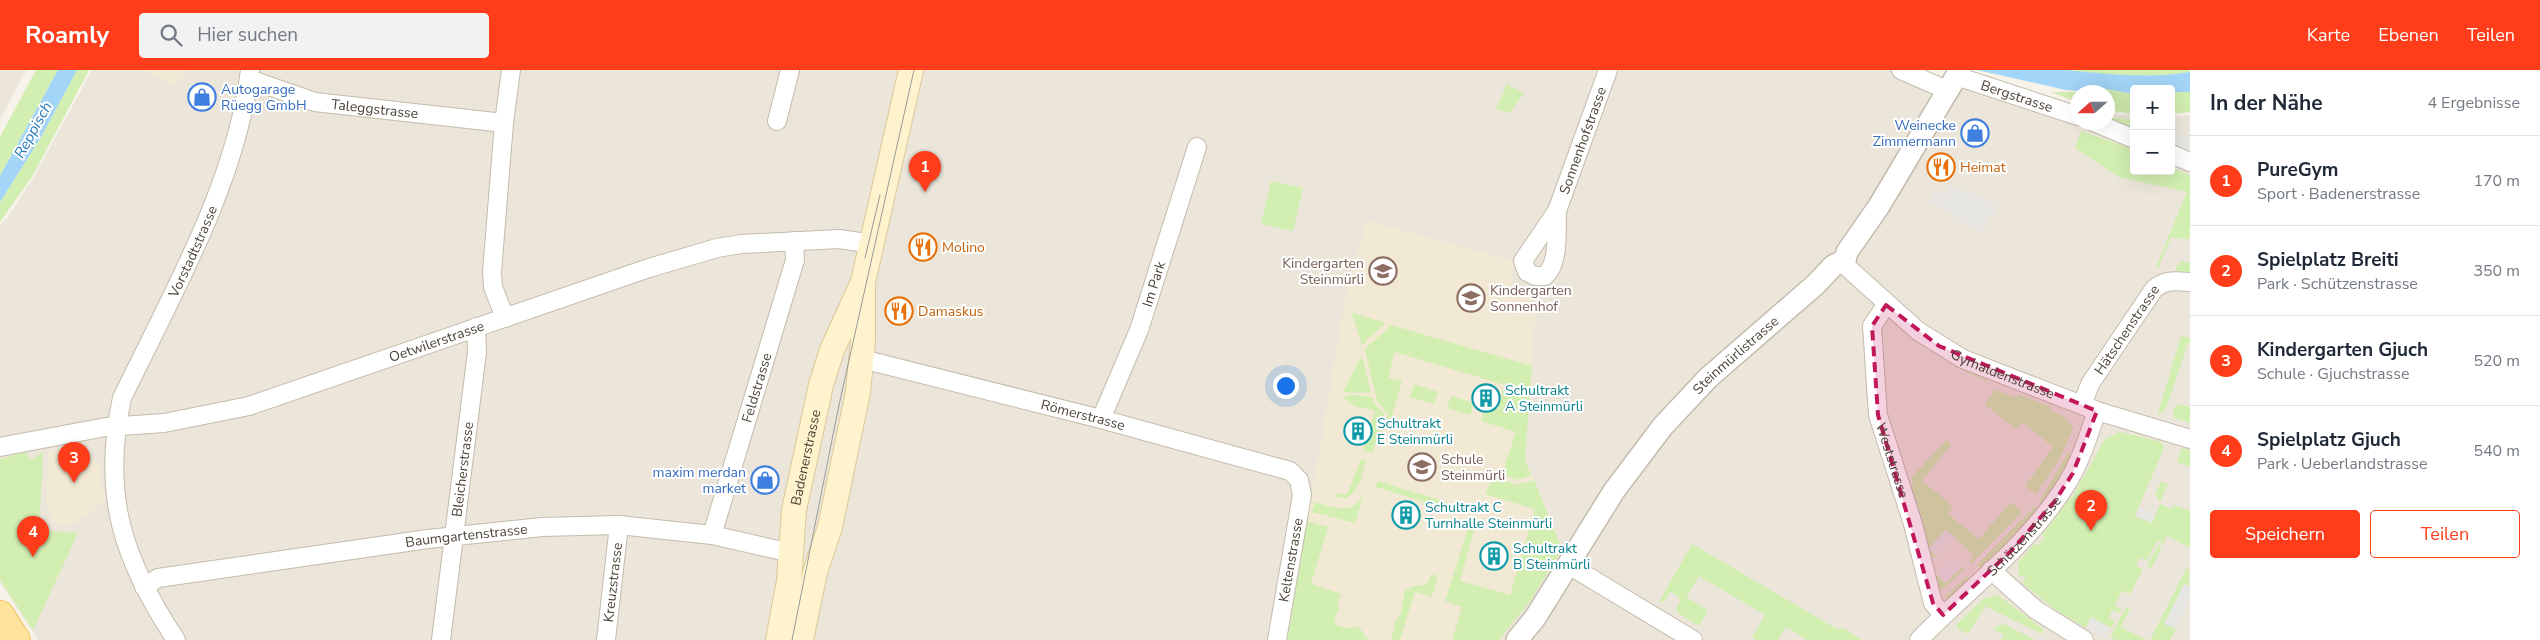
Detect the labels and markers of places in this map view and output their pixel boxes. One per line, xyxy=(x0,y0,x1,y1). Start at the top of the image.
place label: Autogarage Rüegg GmbH xyxy=(221,80,307,115)
shop icon: Autogarage Rüegg GmbH xyxy=(187,82,217,112)
place label: Weinecke Zimmermann xyxy=(1873,116,1956,151)
shop icon: Weinecke Zimmermann xyxy=(1960,118,1990,148)
pin: 1 xyxy=(909,151,941,192)
restaurant icon: Heimat xyxy=(1926,152,1956,182)
place label: Heimat xyxy=(1960,158,2006,177)
restaurant icon: Molino xyxy=(908,232,938,262)
place label: Molino xyxy=(942,238,985,257)
place label: Kindergarten Steinmürli xyxy=(1282,254,1364,289)
school or university icon: Kindergarten Steinmürli xyxy=(1368,256,1398,286)
place label: Kindergarten Sonnenhof xyxy=(1490,281,1572,316)
school or university icon: Kindergarten Sonnenhof xyxy=(1456,283,1486,313)
restaurant icon: Damaskus xyxy=(884,296,914,326)
place label: Damaskus xyxy=(918,302,984,321)
place label: Schultrakt A Steinmürli xyxy=(1505,381,1583,416)
building icon: Schultrakt A Steinmürli xyxy=(1471,383,1501,413)
place label: Schultrakt E Steinmürli xyxy=(1377,414,1453,449)
building icon: Schultrakt E Steinmürli xyxy=(1343,416,1373,446)
pin: 3 xyxy=(58,442,90,483)
place label: Schule Steinmürli xyxy=(1441,450,1505,485)
school or university icon: Schule Steinmürli xyxy=(1407,452,1437,482)
place label: maxim merdan market xyxy=(653,463,746,498)
shop icon: maxim merdan market xyxy=(750,465,780,495)
pin: 2 xyxy=(2075,490,2107,531)
place label: Schultrakt C Turnhalle Steinmürli xyxy=(1425,498,1552,533)
building icon: Schultrakt C Turnhalle Steinmürli xyxy=(1391,500,1421,530)
pin: 4 xyxy=(17,516,49,557)
place label: Schultrakt B Steinmürli xyxy=(1513,539,1590,574)
building icon: Schultrakt B Steinmürli xyxy=(1479,541,1509,571)

